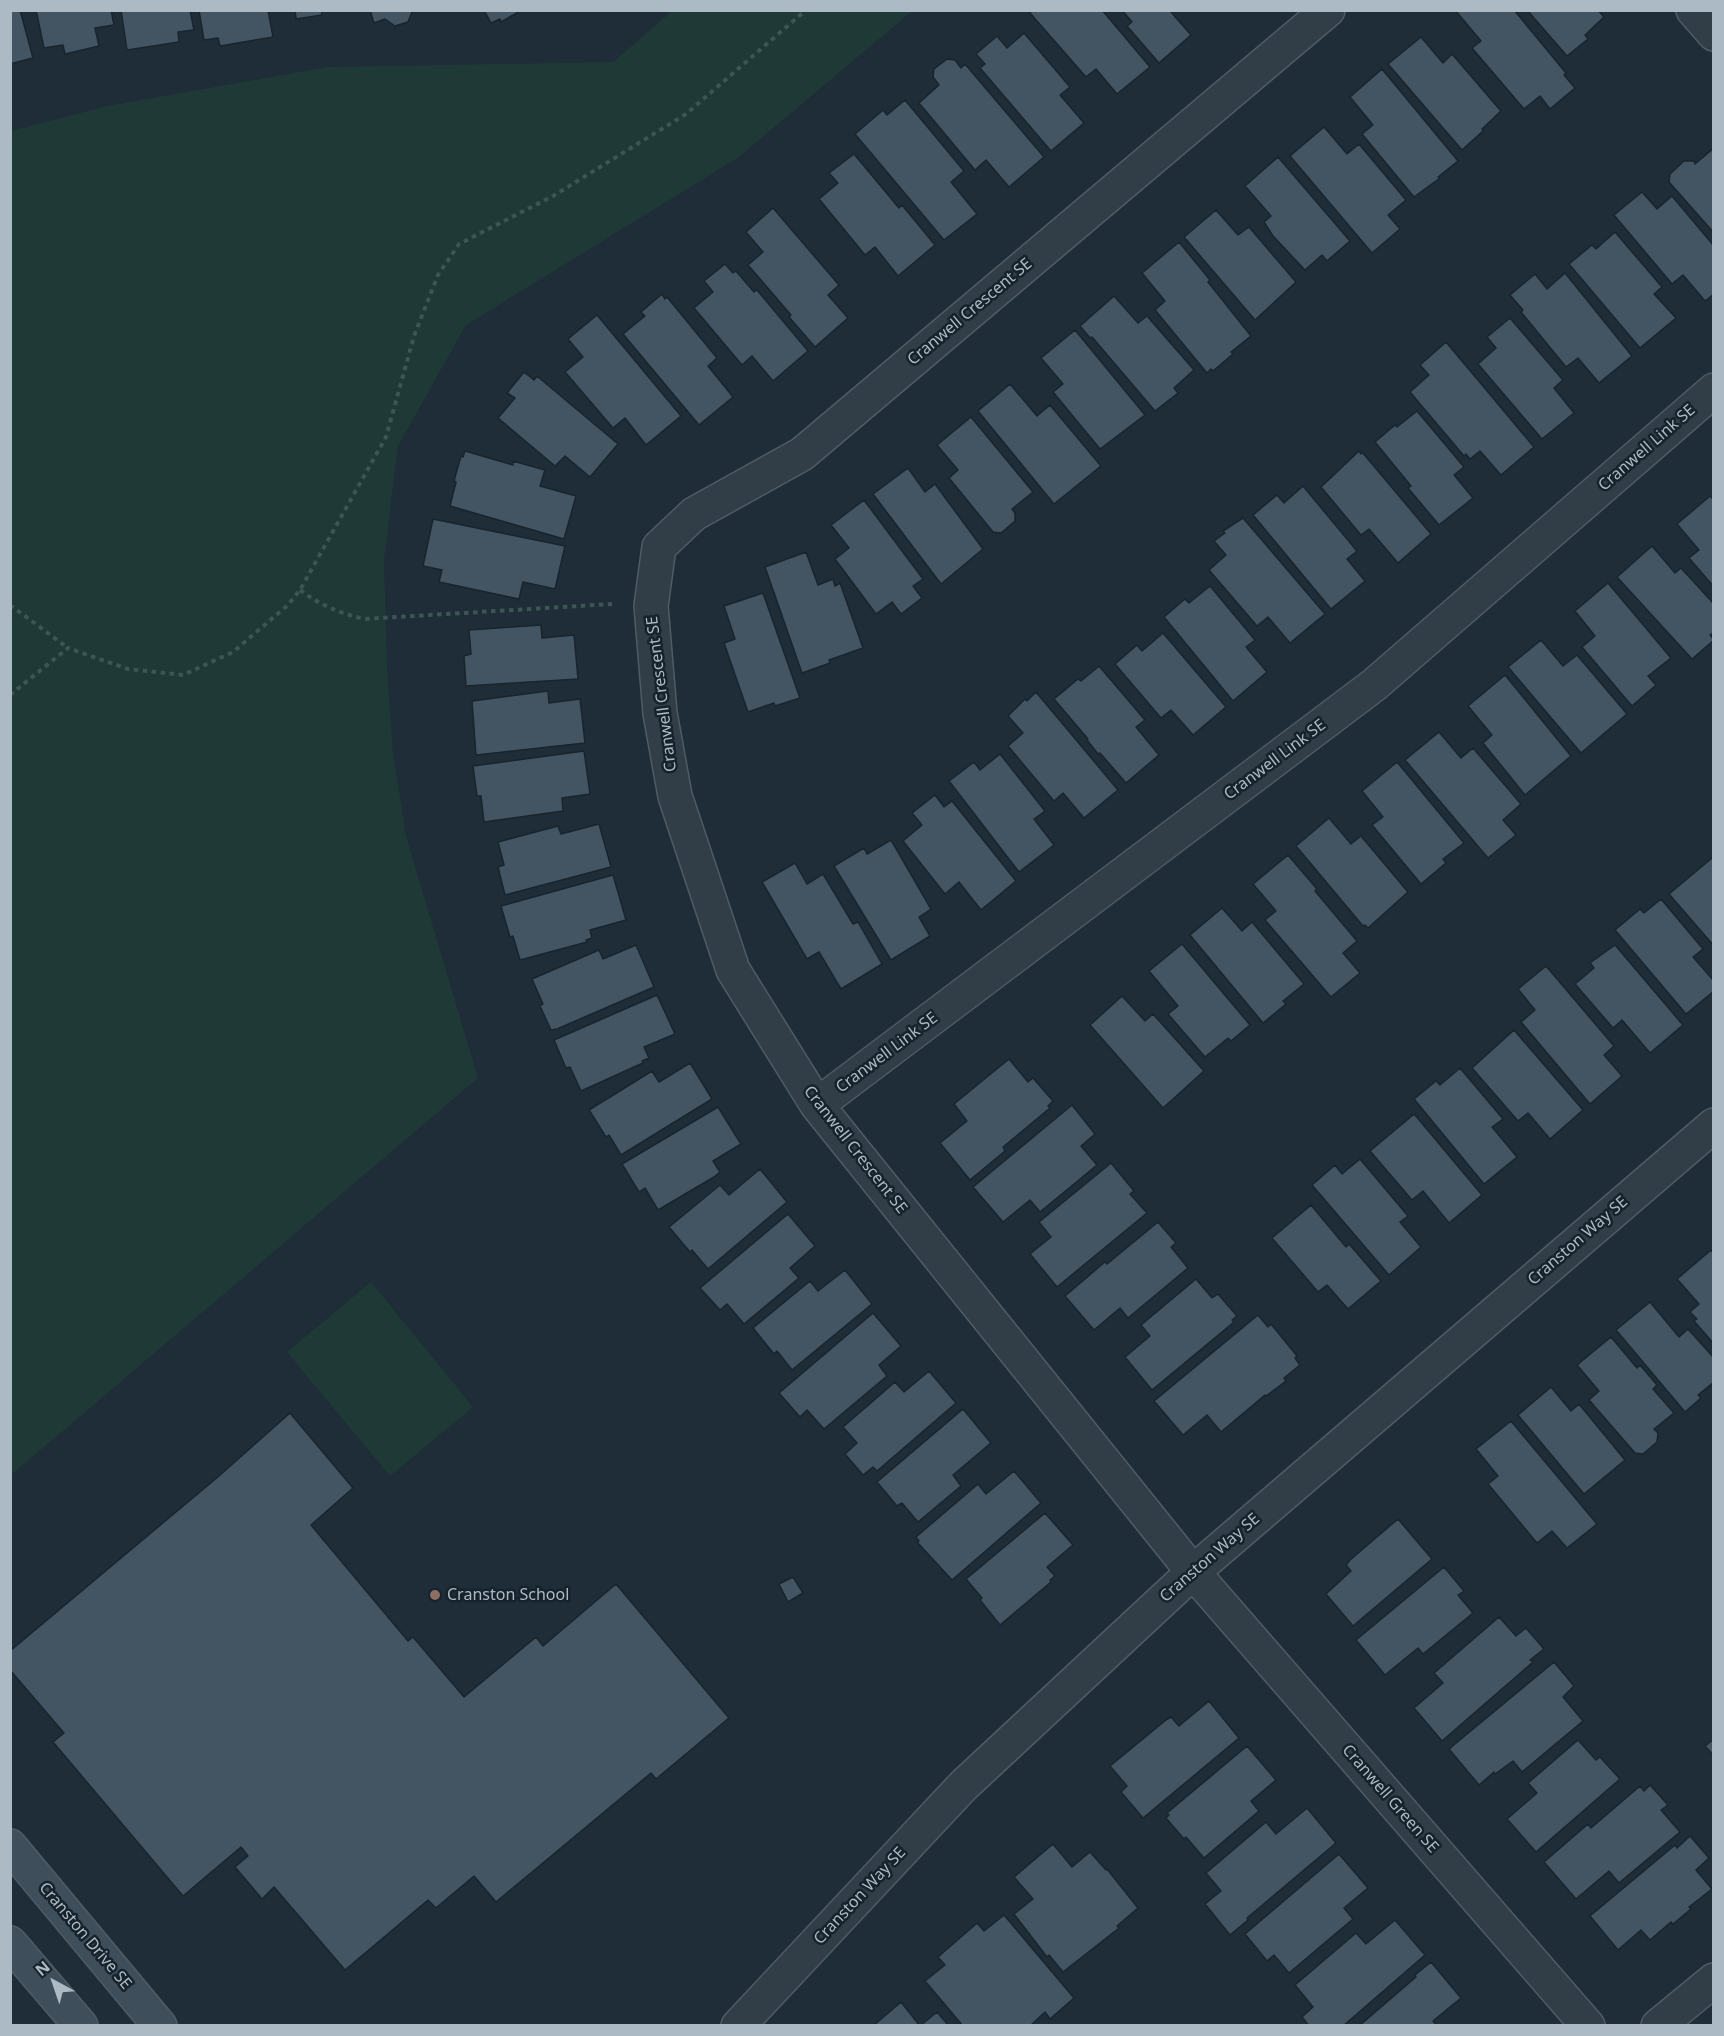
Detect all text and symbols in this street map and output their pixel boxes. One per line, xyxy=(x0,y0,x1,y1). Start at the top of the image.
street label: Cranwell Crescent SE xyxy=(904,254,1036,370)
street label: Cranwell Link SE xyxy=(1595,401,1699,495)
street label: Cranwell Crescent SE xyxy=(643,615,681,773)
street label: Cranwell Link SE xyxy=(1220,716,1330,804)
street label: Cranwell Link SE xyxy=(832,1009,942,1097)
street label: Cranwell Crescent SE xyxy=(799,1082,911,1218)
street label: Cranston Way SE xyxy=(1524,1192,1632,1290)
street label: Cranston Way SE xyxy=(1156,1509,1264,1607)
place label: Cranston School xyxy=(447,1585,569,1605)
marker: Cranston School xyxy=(428,1588,442,1602)
street label: Cranwell Green SE xyxy=(1338,1741,1442,1857)
street label: Cranston Way SE xyxy=(810,1843,910,1949)
street label: Cranston Drive SE xyxy=(35,1879,135,1993)
north arrow xyxy=(24,1952,84,2012)
text: N xyxy=(30,1956,54,1981)

